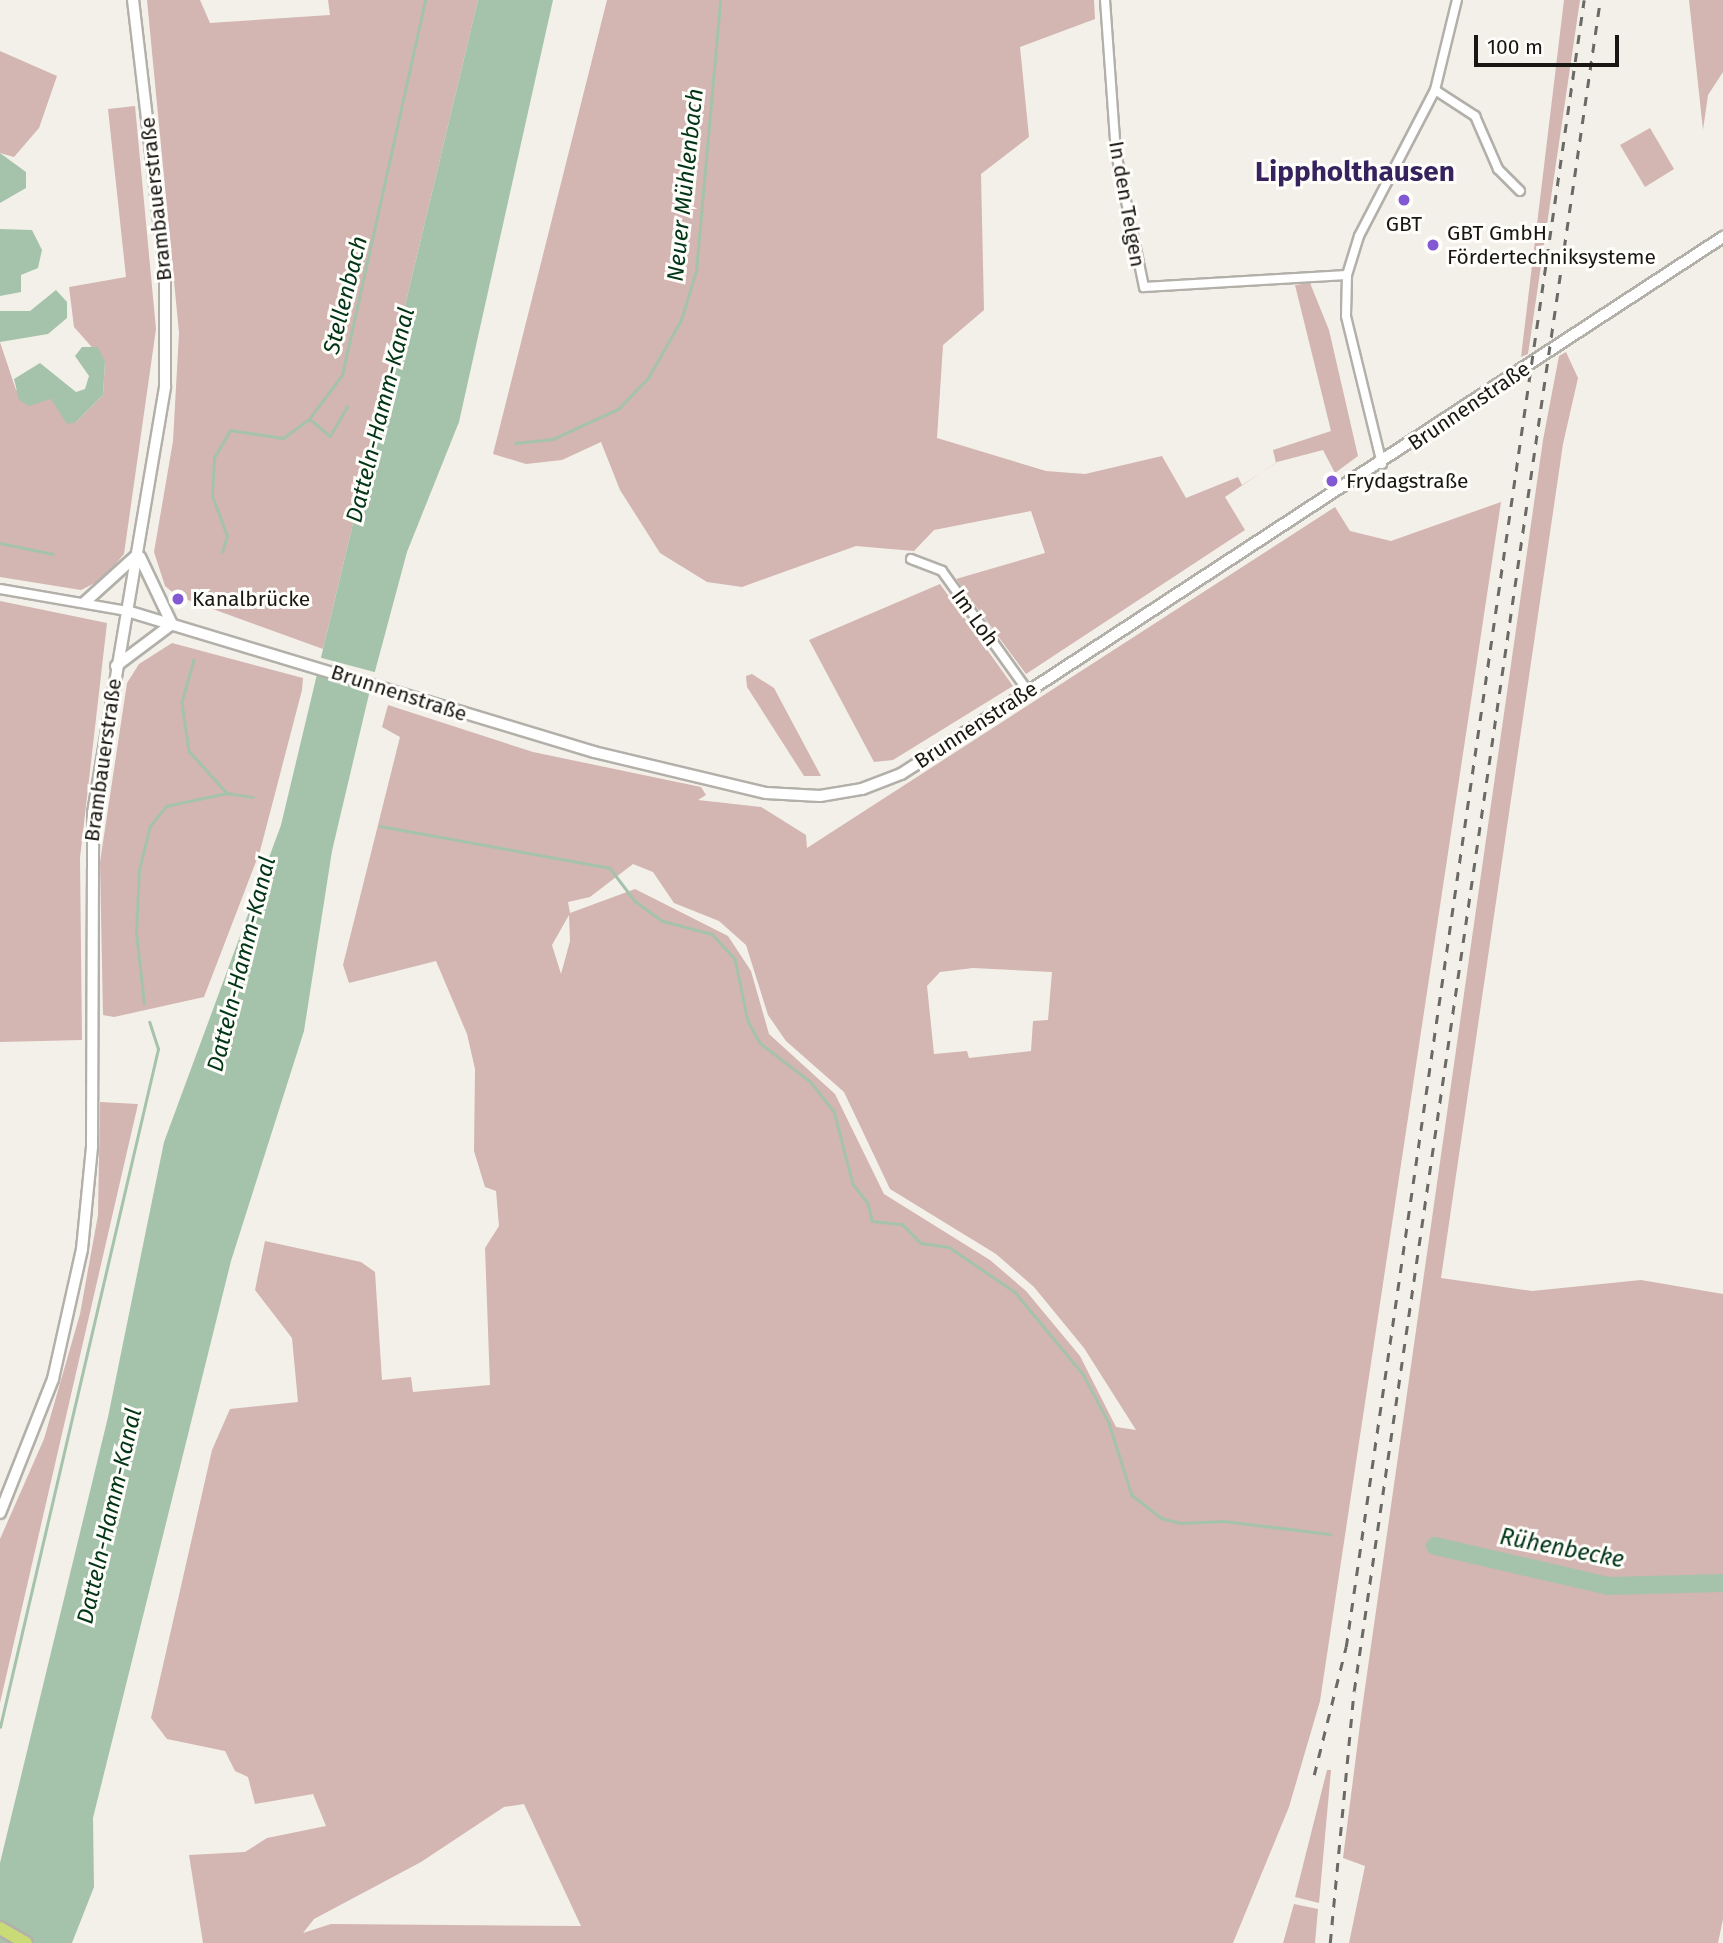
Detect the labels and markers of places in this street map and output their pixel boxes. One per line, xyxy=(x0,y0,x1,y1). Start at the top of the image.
marker: GBT xyxy=(1396,192,1412,208)
place label: GBT xyxy=(1386,211,1422,237)
place label: GBT GmbH Fördertechniksysteme xyxy=(1447,220,1656,270)
marker: GBT GmbH Fördertechniksysteme xyxy=(1425,237,1441,253)
place label: Frydagstraße xyxy=(1346,468,1469,494)
marker: Frydagstraße xyxy=(1324,473,1340,489)
place label: Kanalbrücke xyxy=(192,586,310,612)
marker: Kanalbrücke xyxy=(170,591,186,607)

